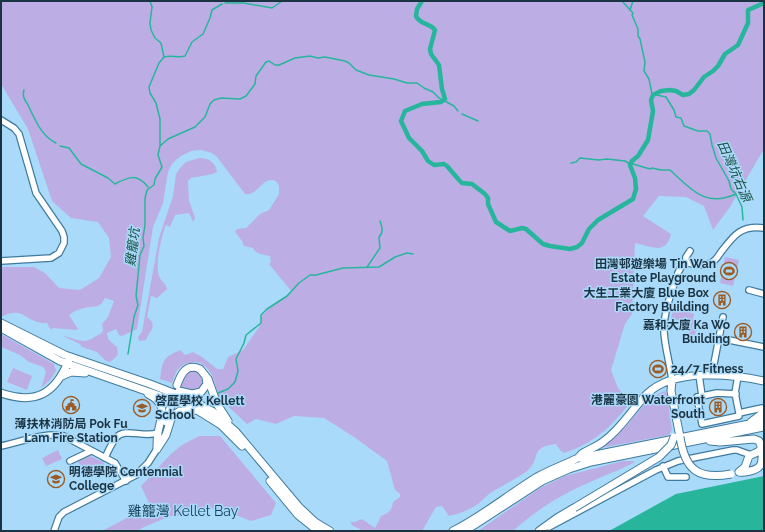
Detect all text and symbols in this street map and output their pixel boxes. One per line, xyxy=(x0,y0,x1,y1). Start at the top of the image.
water label: 田灣坑右源 xyxy=(714,138,755,206)
water label: 雞籠坑 xyxy=(123,225,143,267)
place label: 田灣邨遊樂場 Tin Wan Estate Playground xyxy=(595,257,716,285)
sports icon: 田灣邨遊樂場 Tin Wan Estate Playground xyxy=(719,261,739,281)
place label: 大生工業大廈 Blue Box Factory Building xyxy=(583,286,710,314)
building icon: 大生工業大廈 Blue Box Factory Building xyxy=(712,290,732,310)
place label: 嘉和大廈 Ka Wo Building xyxy=(643,318,730,346)
building icon: 嘉和大廈 Ka Wo Building xyxy=(733,322,753,342)
sports icon: 24/7 Fitness xyxy=(648,359,668,379)
place label: 24/7 Fitness xyxy=(671,362,744,376)
place label: 港麗豪園 Waterfront South xyxy=(591,393,705,421)
place label: 啓歷學校 Kellett School xyxy=(155,394,245,422)
public building icon: 薄扶林消防局 Pok Fu Lam Fire Station xyxy=(61,395,81,415)
building icon: 港麗豪園 Waterfront South xyxy=(708,397,728,417)
school or university icon: 啓歷學校 Kellett School xyxy=(132,398,152,418)
place label: 薄扶林消防局 Pok Fu Lam Fire Station xyxy=(14,417,128,445)
place label: 明德學院 Centennial College xyxy=(69,465,183,493)
school or university icon: 明德學院 Centennial College xyxy=(46,469,66,489)
district label: 雞籠灣 Kellet Bay xyxy=(128,503,239,519)

